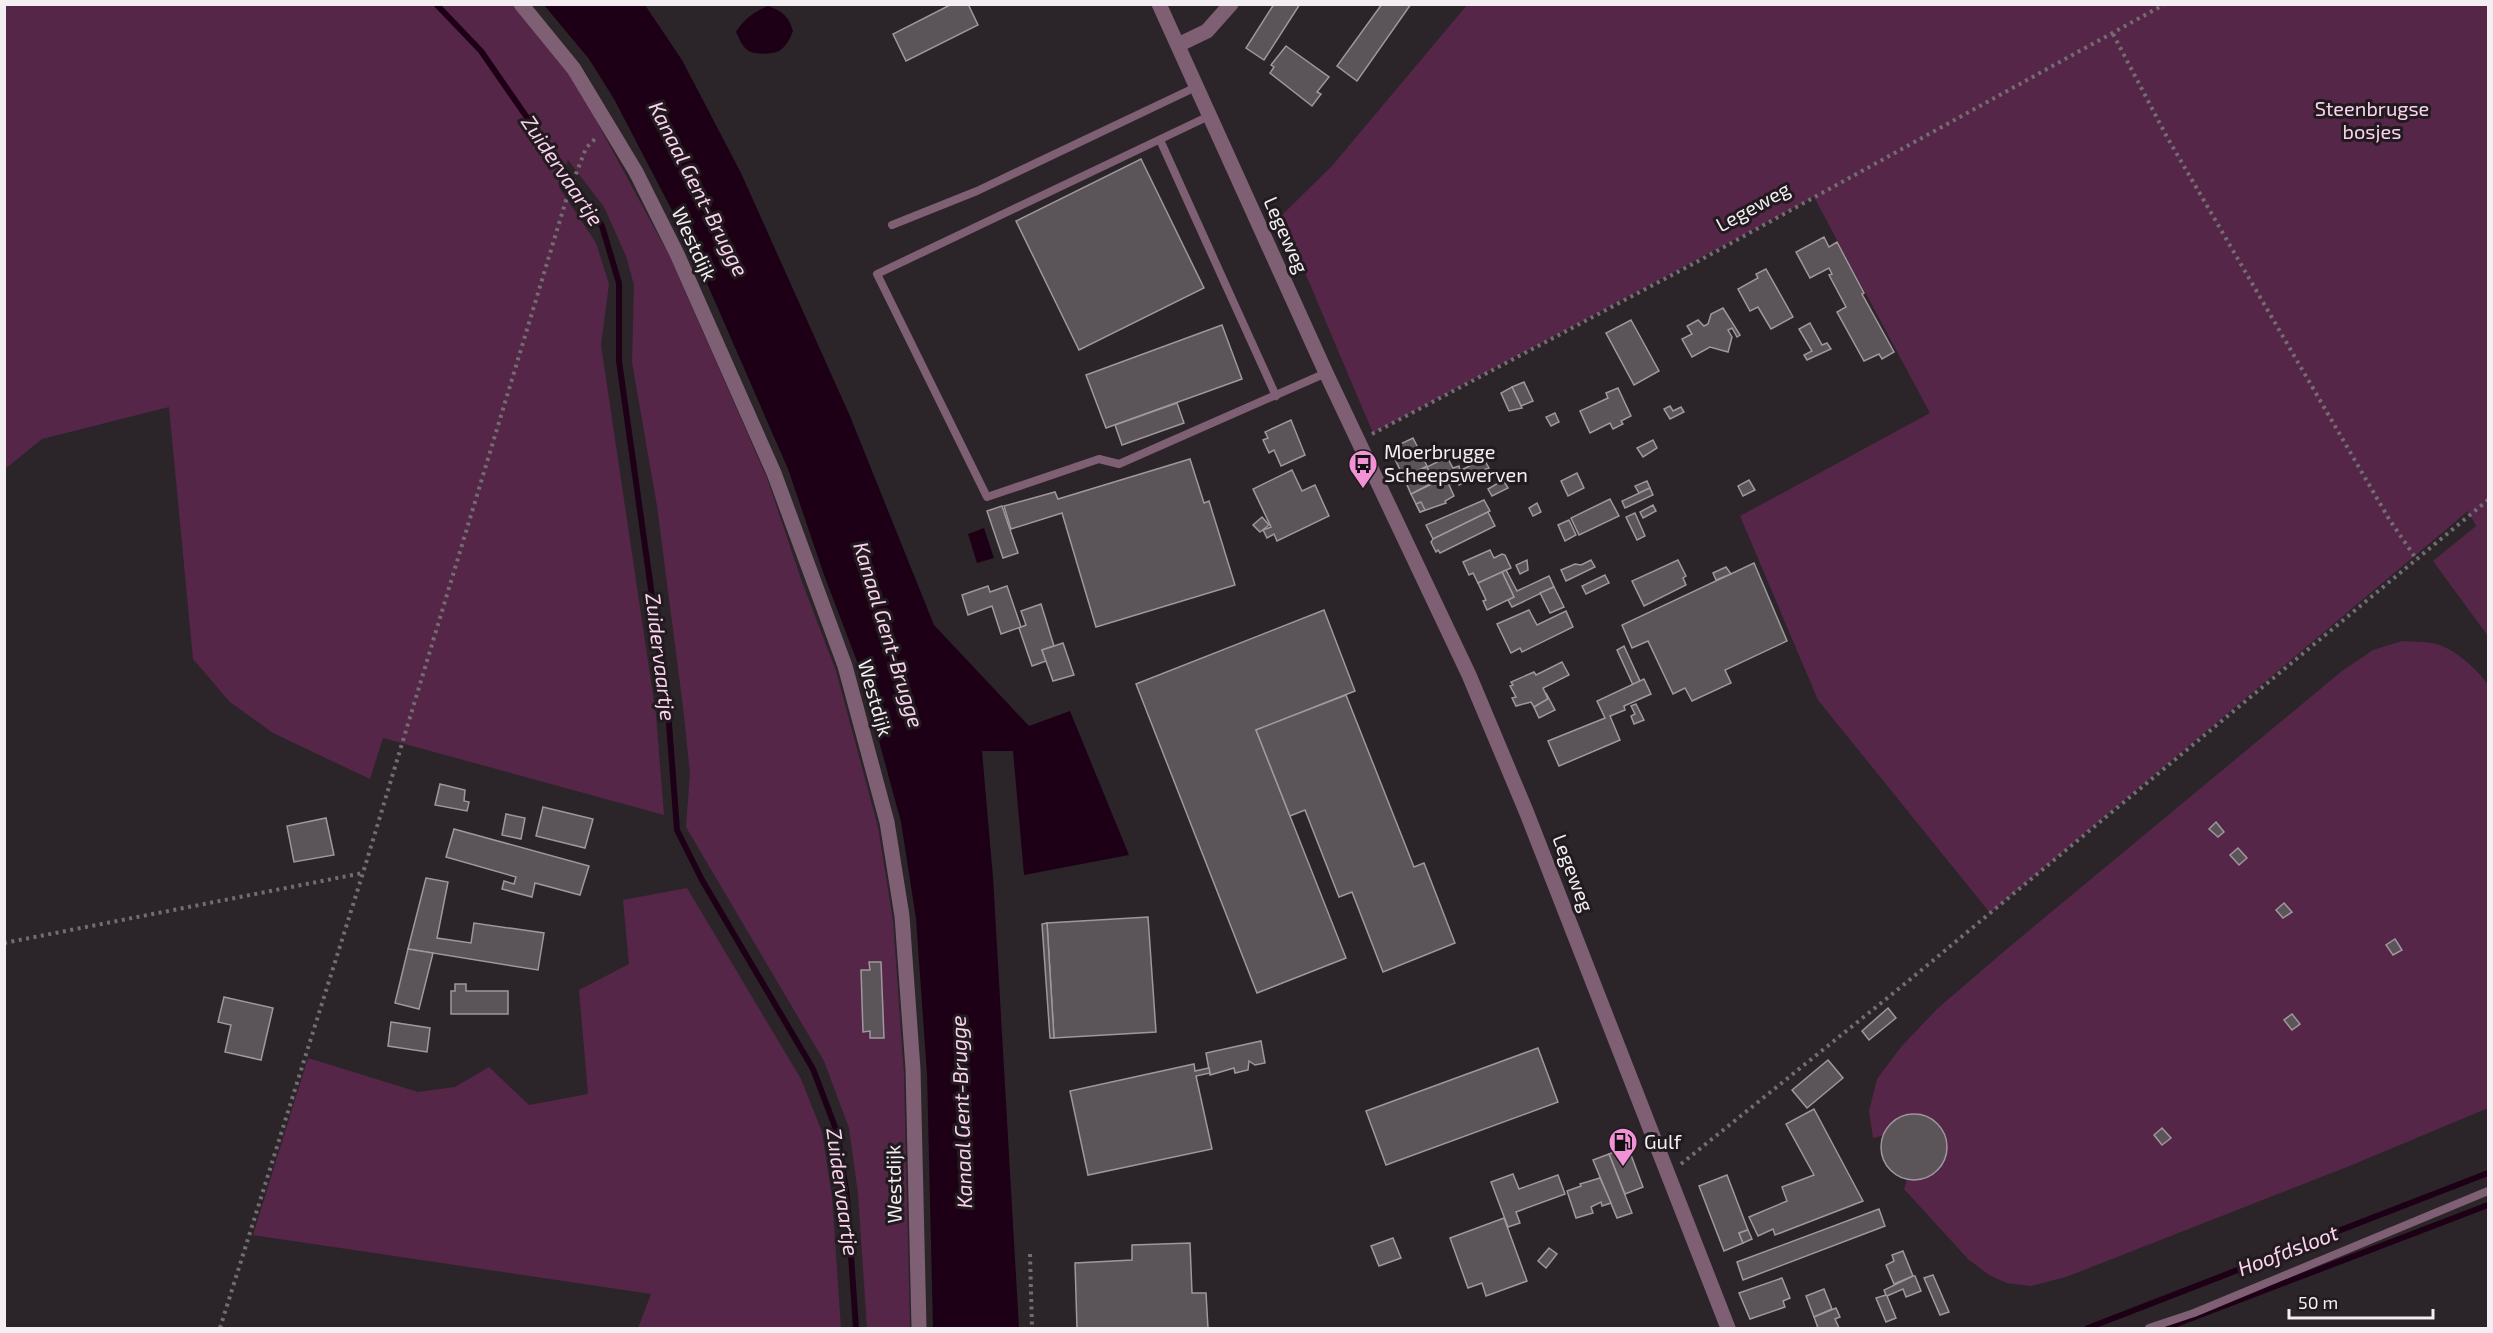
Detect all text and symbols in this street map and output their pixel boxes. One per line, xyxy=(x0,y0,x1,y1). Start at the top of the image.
park label: Steenbrugse bosjes xyxy=(2315,96,2429,143)
water label: Kanaal Gent-Brugge xyxy=(644,97,754,280)
water label: Zuidervaartje xyxy=(516,110,610,231)
street label: Legeweg xyxy=(1711,176,1794,236)
street label: Legeweg xyxy=(1259,193,1314,277)
street label: Westdijk xyxy=(667,203,722,284)
place label: Moerbrugge Scheepswerven xyxy=(1384,439,1528,486)
bus stop icon: Moerbrugge Scheepswerven xyxy=(1347,448,1379,490)
water label: Kanaal Gent-Brugge xyxy=(849,539,930,731)
water label: Zuidervaartje xyxy=(640,592,682,722)
street label: Westdijk xyxy=(854,657,898,739)
street label: Legeweg xyxy=(1548,830,1600,915)
water label: Kanaal Gent-Brugge xyxy=(945,1015,976,1209)
water label: Zuidervaartje xyxy=(821,1126,865,1257)
fuel station icon: Gulf xyxy=(1607,1126,1639,1168)
place label: Gulf xyxy=(1644,1129,1682,1153)
street label: Westdijk xyxy=(880,1144,906,1224)
water label: Hoofdsloot xyxy=(2234,1219,2341,1280)
scale bar xyxy=(2289,1282,2433,1320)
text: 50 m xyxy=(2298,1291,2338,1313)

